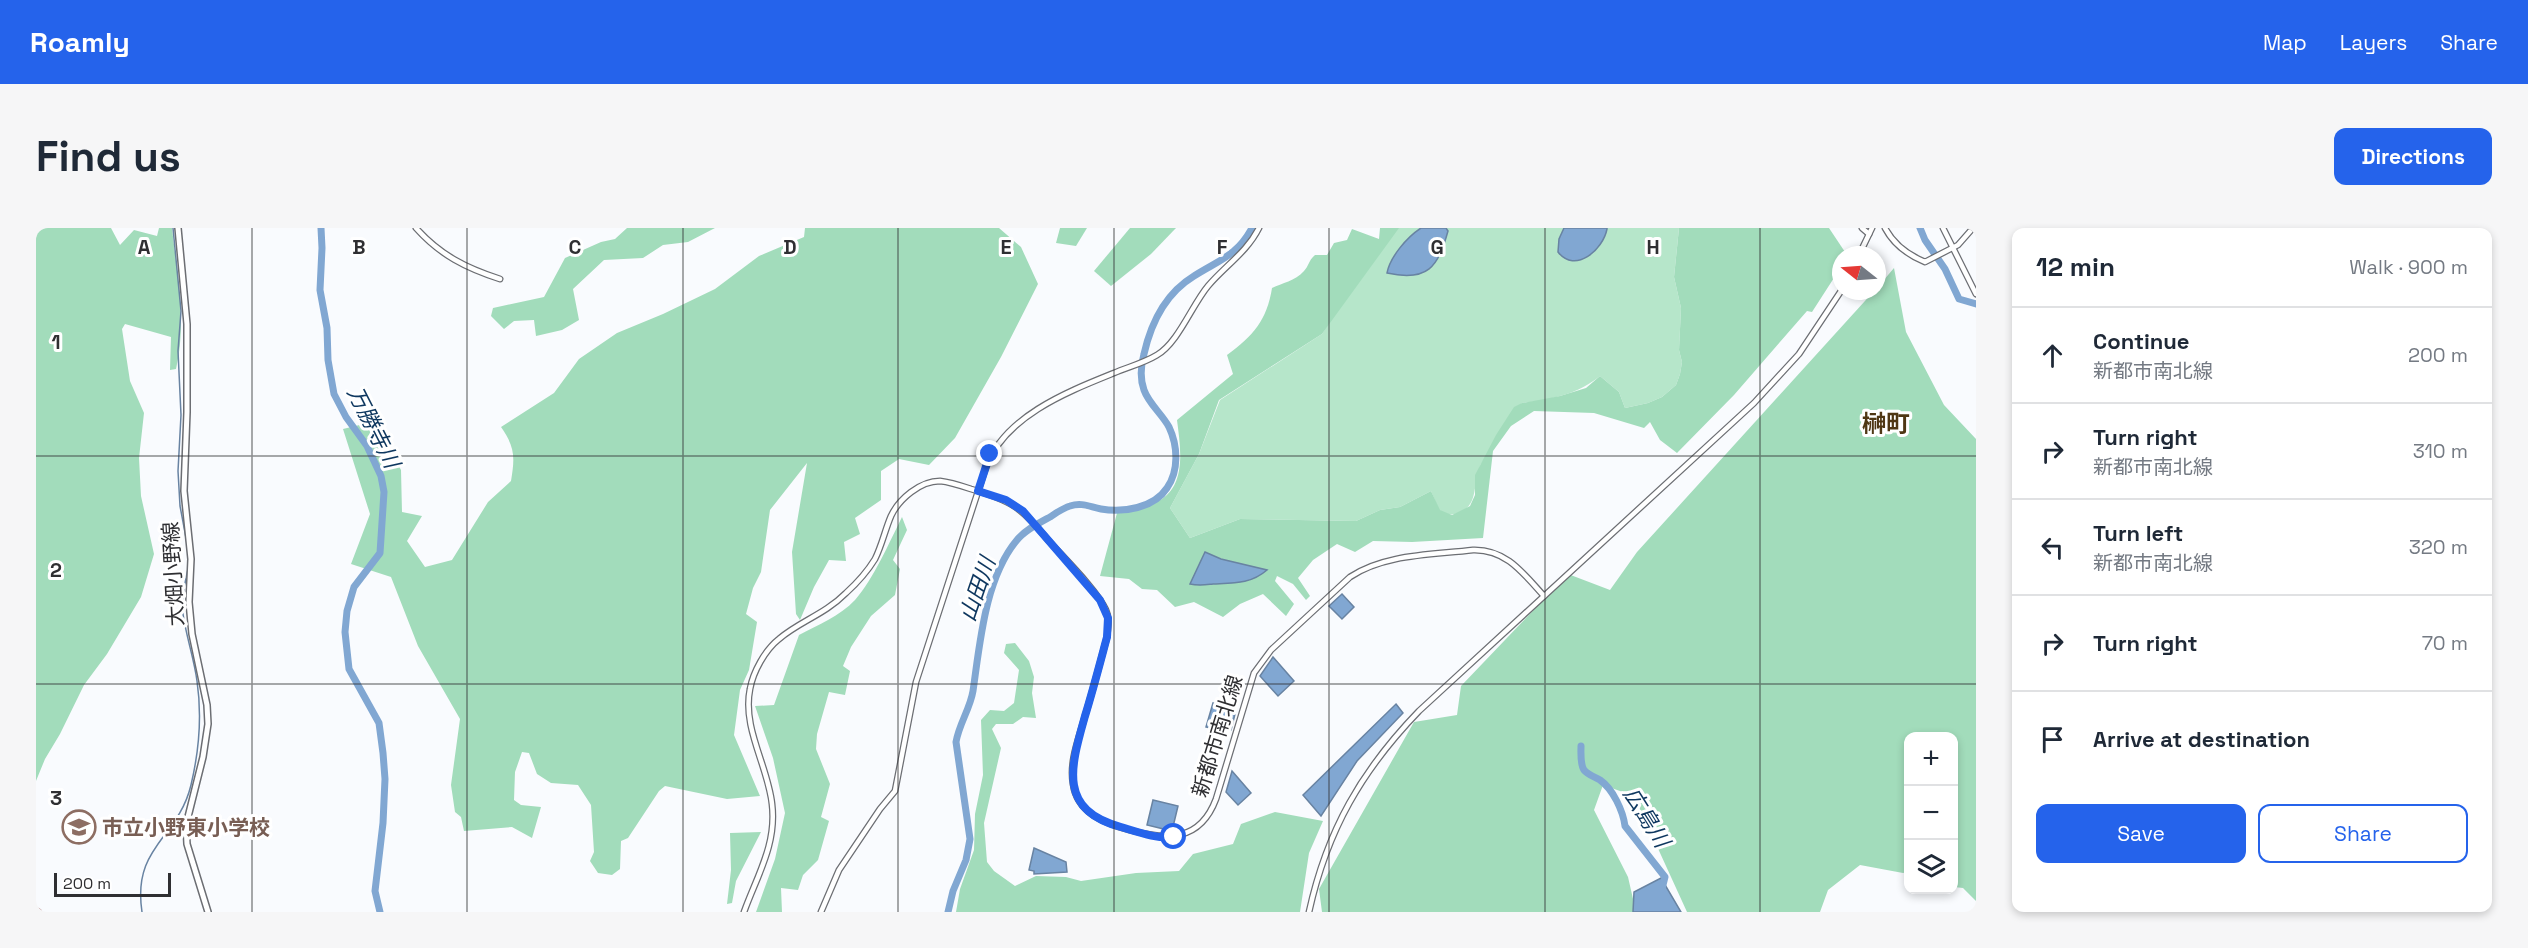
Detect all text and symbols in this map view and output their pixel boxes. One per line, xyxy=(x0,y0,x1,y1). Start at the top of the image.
text: Roamly xyxy=(30,24,130,60)
text: Map xyxy=(2263,29,2307,56)
text: Layers xyxy=(2340,29,2407,56)
text: Share xyxy=(2440,29,2498,56)
button: Directions xyxy=(2334,128,2492,185)
text: Find us xyxy=(36,130,181,183)
text: A xyxy=(138,234,151,260)
text: B xyxy=(352,234,366,260)
text: C xyxy=(569,234,582,260)
text: D xyxy=(783,234,797,260)
text: E xyxy=(1000,234,1012,260)
text: F xyxy=(1217,234,1228,260)
text: G xyxy=(1430,234,1444,260)
text: H xyxy=(1646,234,1660,260)
north arrow xyxy=(1832,246,1886,300)
text: 12 min xyxy=(2036,250,2115,284)
text: Walk · 900 m xyxy=(2349,254,2468,280)
text: Continue xyxy=(2093,327,2189,355)
text: 1 xyxy=(51,329,61,355)
icon: ahead xyxy=(2036,339,2069,372)
text: 200 m xyxy=(2408,342,2468,368)
text: 新都市南北線 xyxy=(2093,358,2213,384)
water label: 万勝寺川 xyxy=(342,381,407,474)
district label: 榊町 xyxy=(1862,408,1910,439)
text: Turn right xyxy=(2093,423,2198,451)
icon: right xyxy=(2036,435,2069,468)
text: 310 m xyxy=(2413,438,2468,464)
route end xyxy=(976,440,1002,466)
text: 新都市南北線 xyxy=(2093,454,2213,480)
text: Turn left xyxy=(2093,519,2183,547)
street label: 大畑小野線 xyxy=(157,521,189,627)
icon: left xyxy=(2036,531,2069,564)
text: 320 m xyxy=(2409,534,2468,560)
text: 新都市南北線 xyxy=(2093,550,2213,576)
water label: 山田川 xyxy=(953,551,1002,625)
text: 2 xyxy=(50,557,62,583)
icon: right xyxy=(2036,627,2069,660)
text: Turn right xyxy=(2093,629,2198,657)
text: 70 m xyxy=(2422,630,2468,656)
street label: 新都市南北線 xyxy=(1186,672,1248,800)
icon: arrive xyxy=(2036,723,2069,756)
text: Arrive at destination xyxy=(2093,725,2310,753)
map controls xyxy=(1904,732,1958,894)
button: + xyxy=(1904,732,1958,786)
water label: 広島川 xyxy=(1618,782,1677,854)
text: 3 xyxy=(50,785,62,811)
button: − xyxy=(1904,786,1958,840)
button: Save xyxy=(2036,804,2246,863)
button: Share xyxy=(2258,804,2468,863)
school or university icon: 市立小野東小学校 xyxy=(61,809,97,845)
place label: 市立小野東小学校 xyxy=(102,814,270,841)
route start xyxy=(1160,823,1186,849)
button: layers xyxy=(1904,840,1958,894)
scale bar xyxy=(54,870,171,898)
text: 200 m xyxy=(63,873,111,894)

